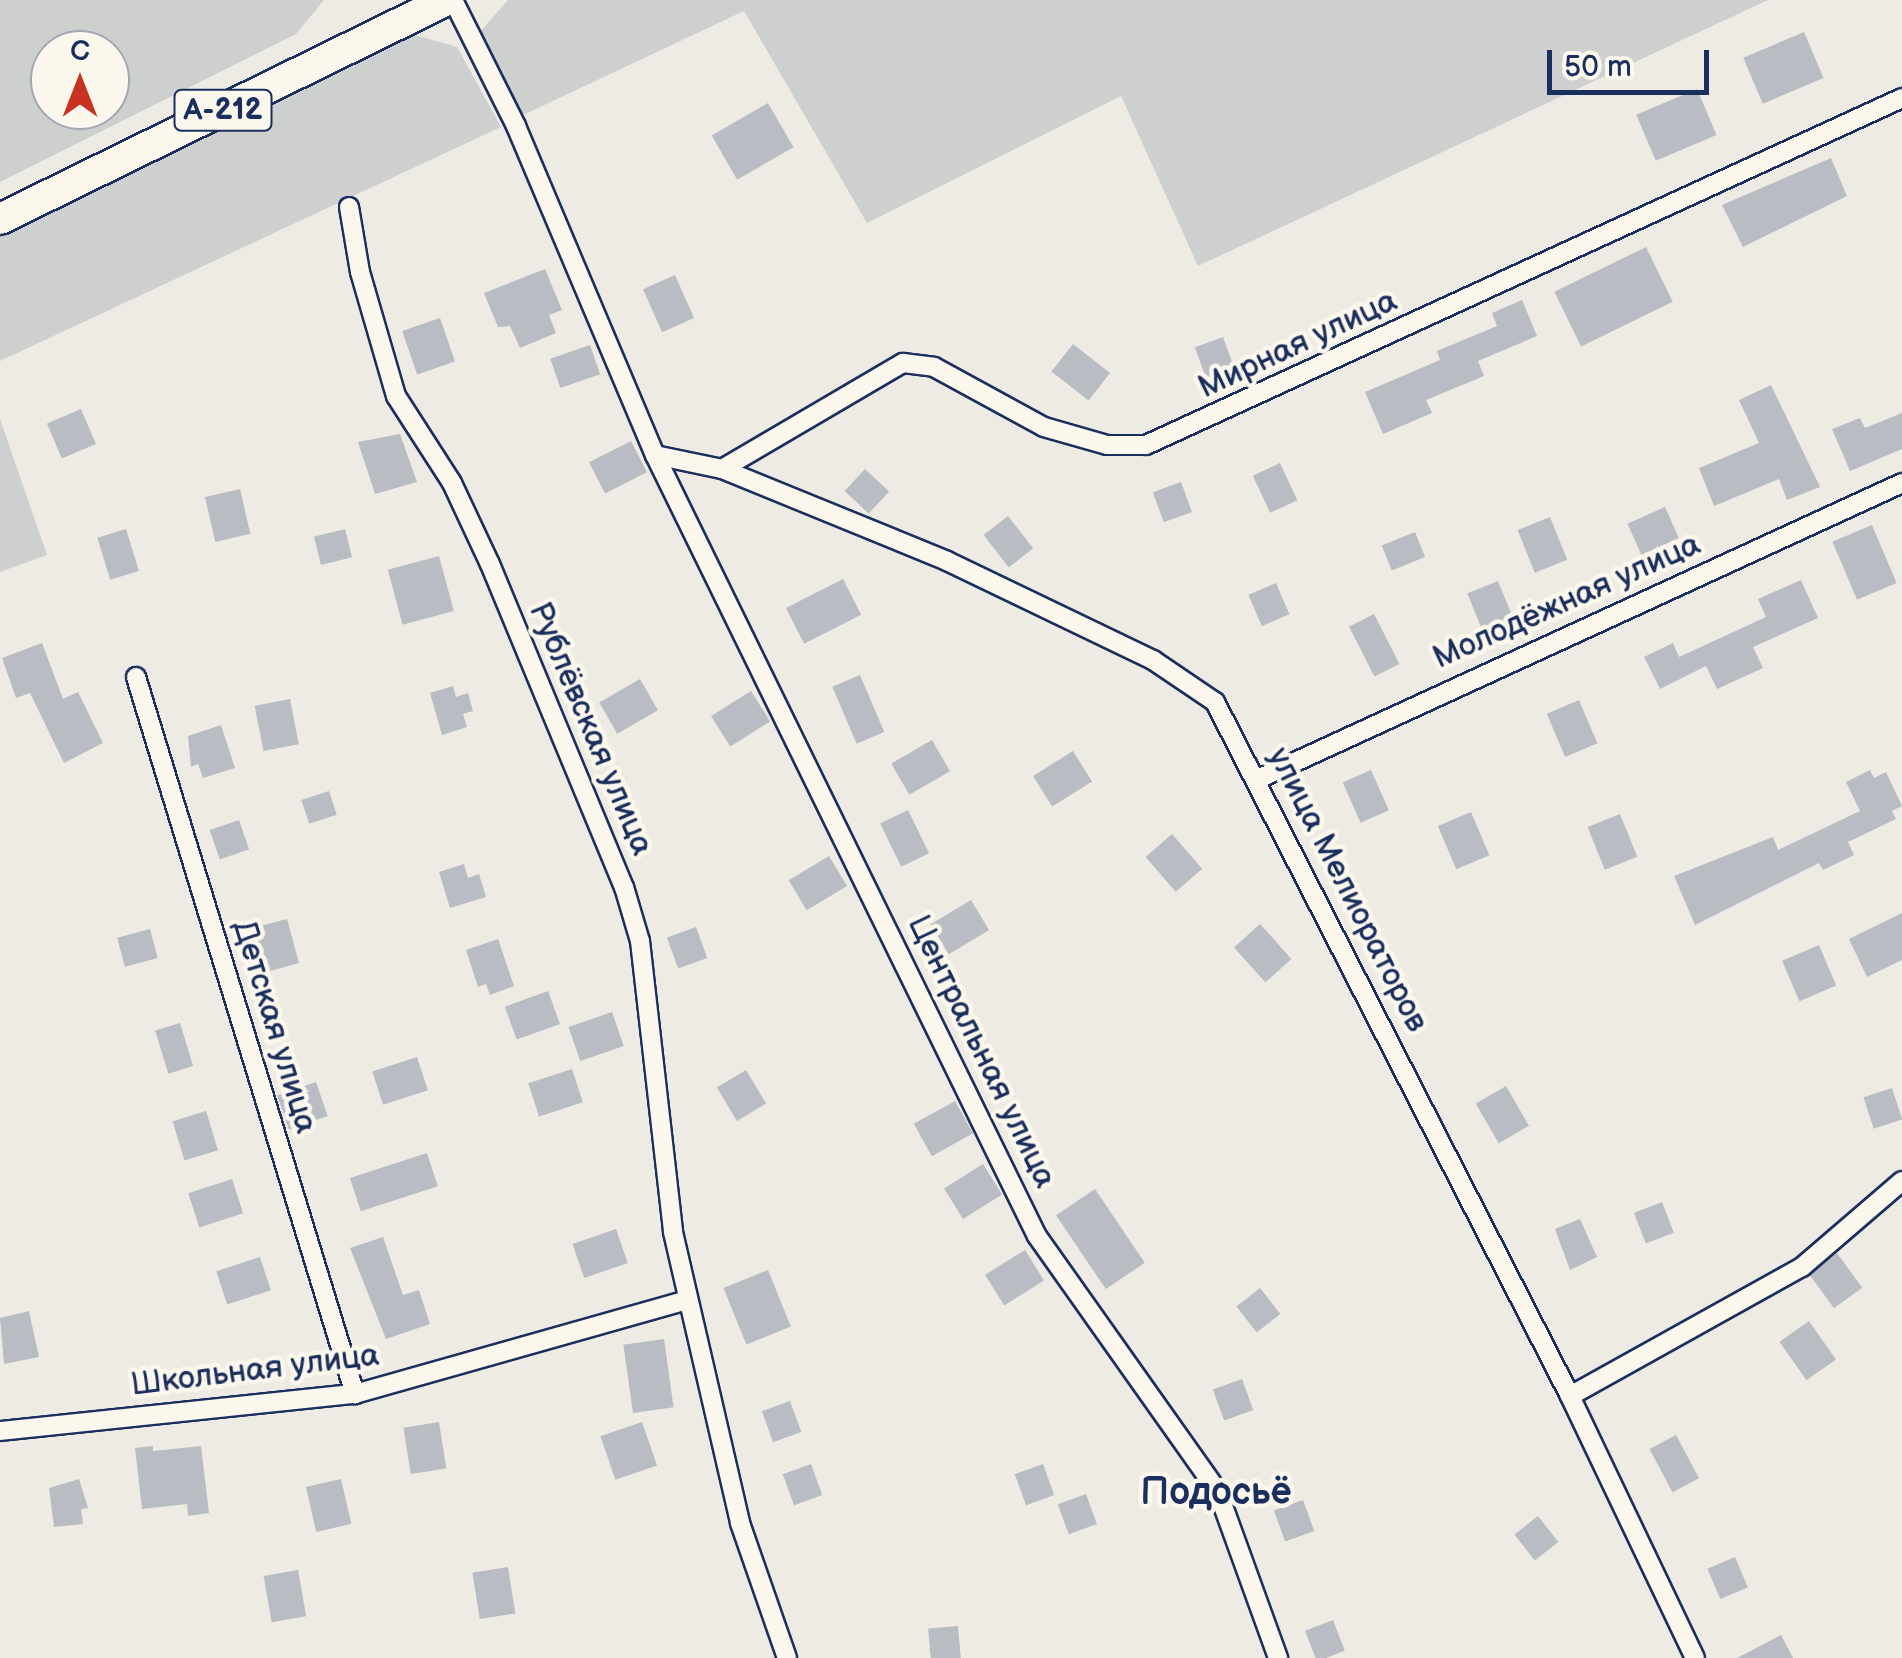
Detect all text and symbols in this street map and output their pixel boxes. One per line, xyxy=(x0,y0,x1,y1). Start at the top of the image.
north arrow xyxy=(30,30,130,130)
scale bar xyxy=(1552,30,1714,92)
text: С xyxy=(70,35,90,68)
text: 50 m xyxy=(1564,49,1632,85)
road number: А-212 xyxy=(173,85,273,135)
street label: Мирная улица xyxy=(1193,282,1403,408)
street label: Молодёжная улица xyxy=(1427,526,1707,678)
street label: Рублёвская улица xyxy=(519,597,661,861)
street label: улица Мелиораторов xyxy=(1259,741,1435,1039)
street label: Центральная улица xyxy=(898,910,1064,1194)
street label: Детская улица xyxy=(223,916,325,1138)
street label: Школьная улица xyxy=(129,1337,381,1405)
district label: Подосьё xyxy=(1140,1470,1292,1516)

